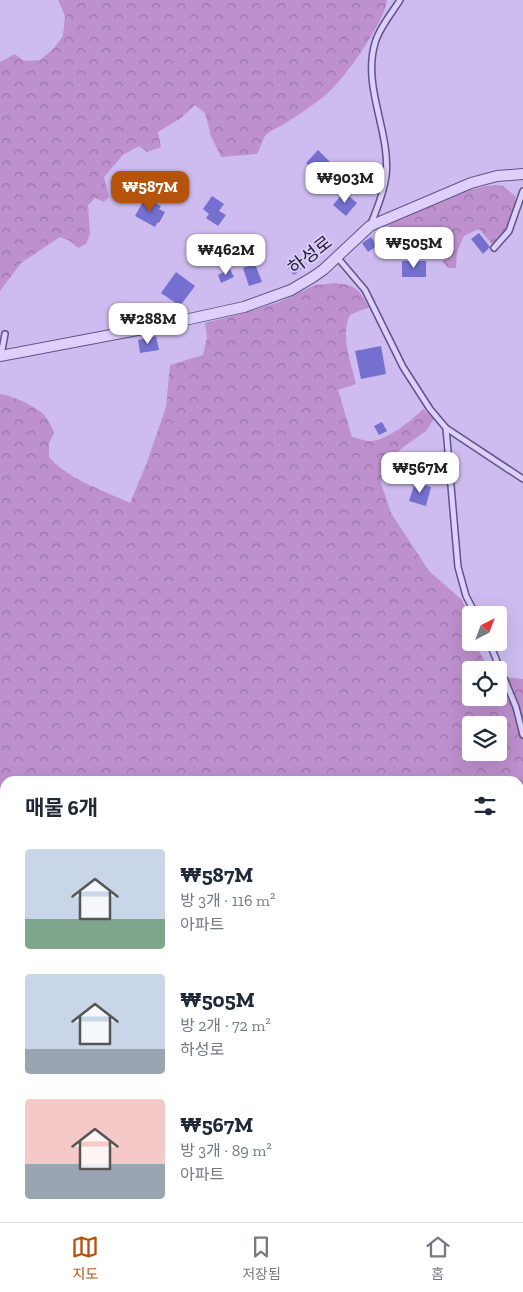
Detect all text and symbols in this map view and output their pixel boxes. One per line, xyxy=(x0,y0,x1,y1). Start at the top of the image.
pin: ₩903M xyxy=(310,162,380,204)
text: ₩903M xyxy=(316,168,374,187)
pin: ₩587M xyxy=(115,170,185,213)
text: ₩587M xyxy=(122,177,178,196)
pin: ₩505M xyxy=(379,226,449,269)
street label: 하성로 xyxy=(284,231,336,279)
text: ₩505M xyxy=(386,233,442,252)
pin: ₩462M xyxy=(191,234,261,276)
text: ₩462M xyxy=(197,240,255,259)
pin: ₩288M xyxy=(113,302,183,345)
text: ₩288M xyxy=(120,309,176,328)
pin: ₩567M xyxy=(385,452,455,494)
text: ₩567M xyxy=(392,458,448,477)
north arrow xyxy=(462,606,508,651)
map controls xyxy=(462,606,507,761)
button: locate xyxy=(462,661,507,706)
button: layers xyxy=(462,716,507,761)
icon: filters xyxy=(471,792,499,820)
text: 매물 6개 xyxy=(25,795,98,820)
text: ₩587M xyxy=(180,862,253,887)
icon: home xyxy=(65,869,125,929)
text: 방 3개 · 116 m² xyxy=(180,891,275,910)
text: 아파트 xyxy=(180,915,224,934)
text: ₩505M xyxy=(180,987,255,1012)
icon: home xyxy=(65,994,125,1054)
text: 방 2개 · 72 m² xyxy=(180,1016,271,1035)
text: 하성로 xyxy=(180,1040,224,1059)
text: ₩567M xyxy=(180,1112,253,1137)
icon: home xyxy=(65,1119,125,1179)
text: 방 3개 · 89 m² xyxy=(180,1141,272,1160)
text: 아파트 xyxy=(180,1165,224,1184)
tab: 지도 xyxy=(71,1233,99,1283)
tab: 저장됨 xyxy=(242,1233,281,1283)
tab: 홈 xyxy=(424,1233,452,1283)

